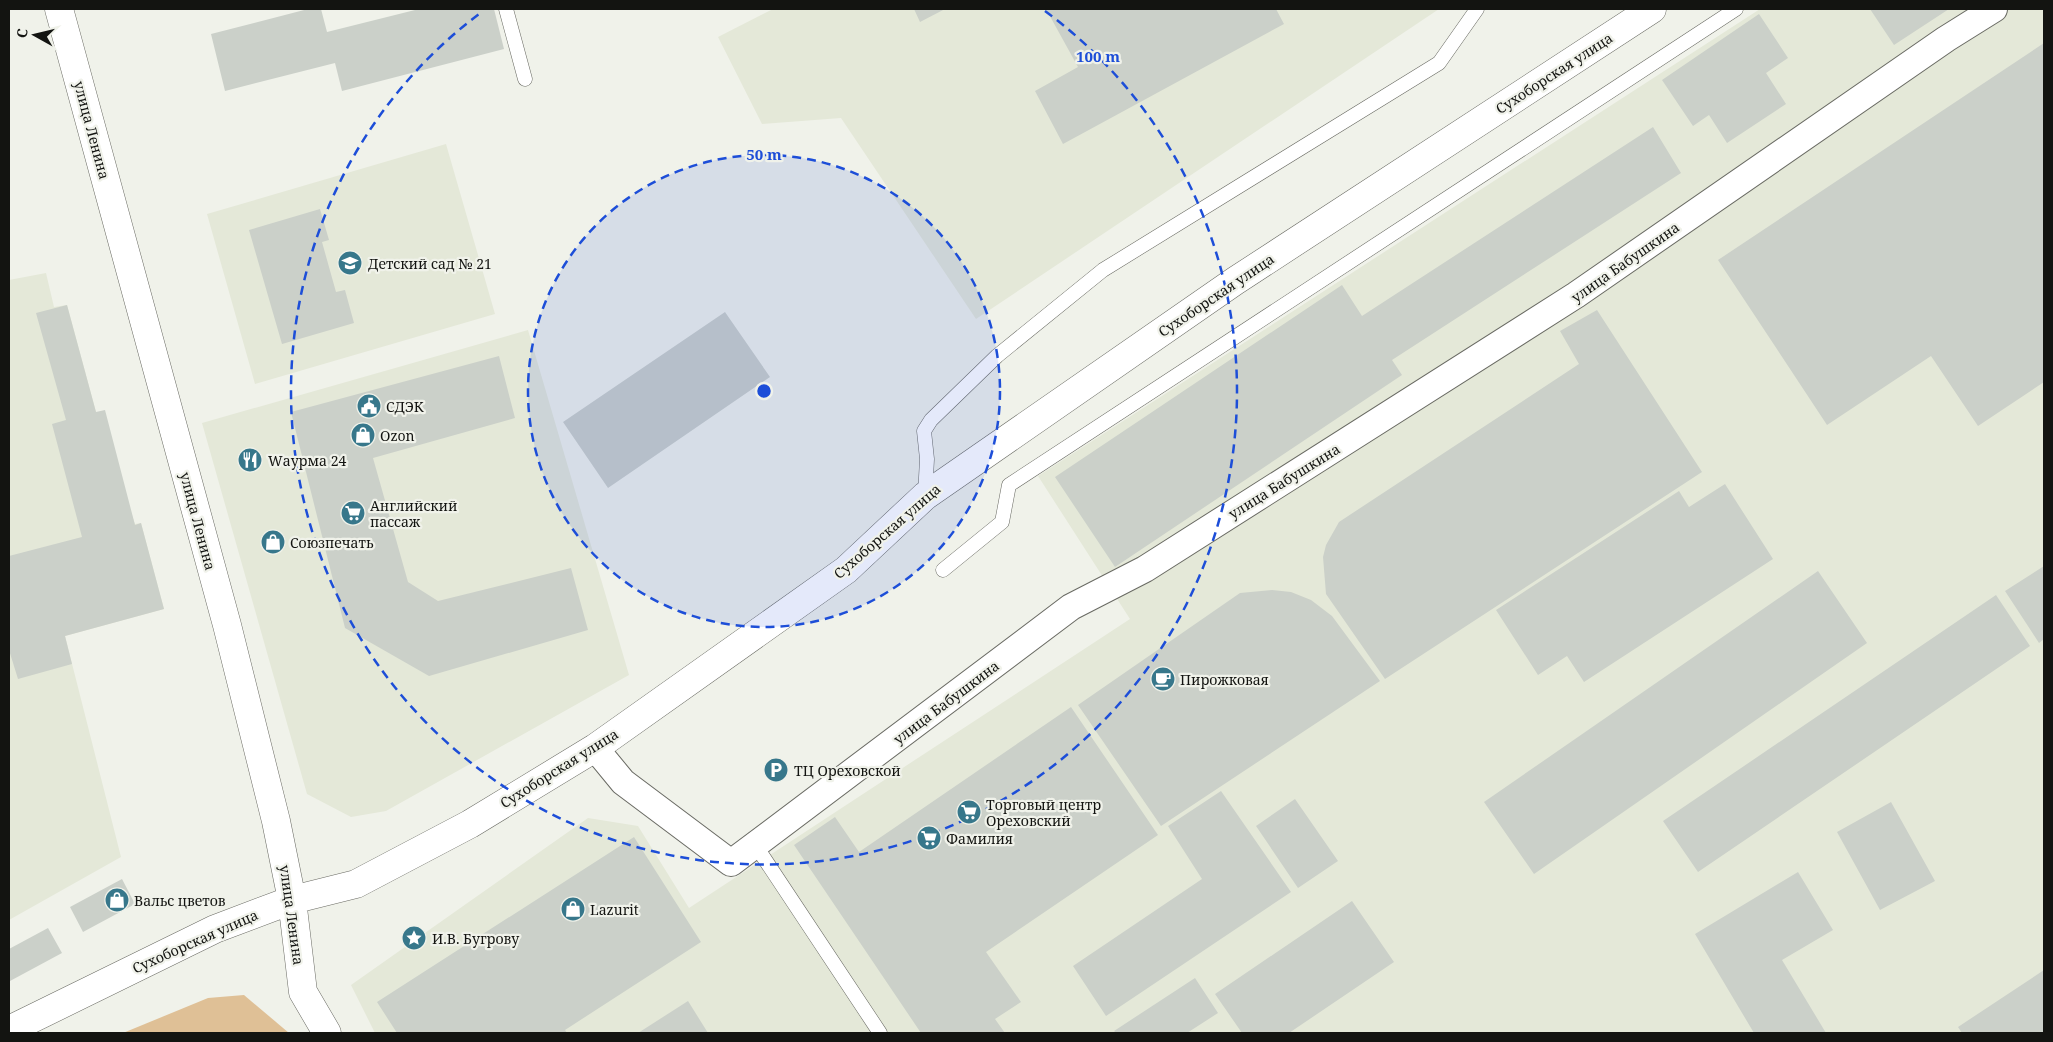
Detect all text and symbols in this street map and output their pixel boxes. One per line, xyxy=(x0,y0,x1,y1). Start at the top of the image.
north arrow xyxy=(10,10,60,60)
text: С xyxy=(12,27,32,39)
street label: Сухоборская улица xyxy=(1492,28,1616,118)
text: 100 m xyxy=(1076,46,1120,66)
street label: улица Ленина xyxy=(70,79,114,181)
text: 50 m xyxy=(746,144,782,164)
street label: улица Бабушкина xyxy=(1567,217,1683,307)
street label: Сухоборская улица xyxy=(1154,249,1278,341)
school or university icon: Детский сад № 21 xyxy=(337,250,363,276)
place label: Детский сад № 21 xyxy=(368,254,492,273)
centre of rings xyxy=(755,382,773,400)
public building icon: СДЭК xyxy=(356,393,382,419)
place label: СДЭК xyxy=(386,397,424,416)
shop icon: Ozon xyxy=(350,422,376,448)
place label: Ozon xyxy=(380,426,415,445)
street label: улица Бабушкина xyxy=(1225,439,1343,523)
restaurant icon: Wаурма 24 xyxy=(237,447,263,473)
place label: Wаурма 24 xyxy=(268,451,347,470)
street label: улица Ленина xyxy=(176,470,220,572)
street label: Сухоборская улица xyxy=(829,479,945,583)
place label: Английский пассаж xyxy=(370,496,457,531)
supermarket icon: Английский пассаж xyxy=(340,500,366,526)
shop icon: Союзпечать xyxy=(260,529,286,555)
place label: Союзпечать xyxy=(290,533,374,552)
street label: улица Бабушкина xyxy=(889,656,1003,748)
cafe icon: Пирожковая xyxy=(1150,666,1176,692)
place label: Пирожковая xyxy=(1180,670,1269,689)
street label: Сухоборская улица xyxy=(496,724,622,812)
parking icon: ТЦ Ореховской xyxy=(763,757,789,783)
place label: ТЦ Ореховской xyxy=(794,761,901,780)
place label: Торговый центр Ореховский xyxy=(986,795,1101,830)
supermarket icon: Торговый центр Ореховский xyxy=(956,799,982,825)
supermarket icon: Фамилия xyxy=(916,825,942,851)
place label: Фамилия xyxy=(946,829,1013,848)
street label: улица Ленина xyxy=(276,864,308,966)
shop icon: Вальс цветов xyxy=(104,887,130,913)
place label: Вальс цветов xyxy=(134,891,226,910)
shop icon: Lazurit xyxy=(560,896,586,922)
place label: Lazurit xyxy=(590,900,639,919)
street label: Сухоборская улица xyxy=(129,905,261,977)
place icon: И.В. Бугрову xyxy=(401,925,427,951)
place label: И.В. Бугрову xyxy=(432,929,519,948)

